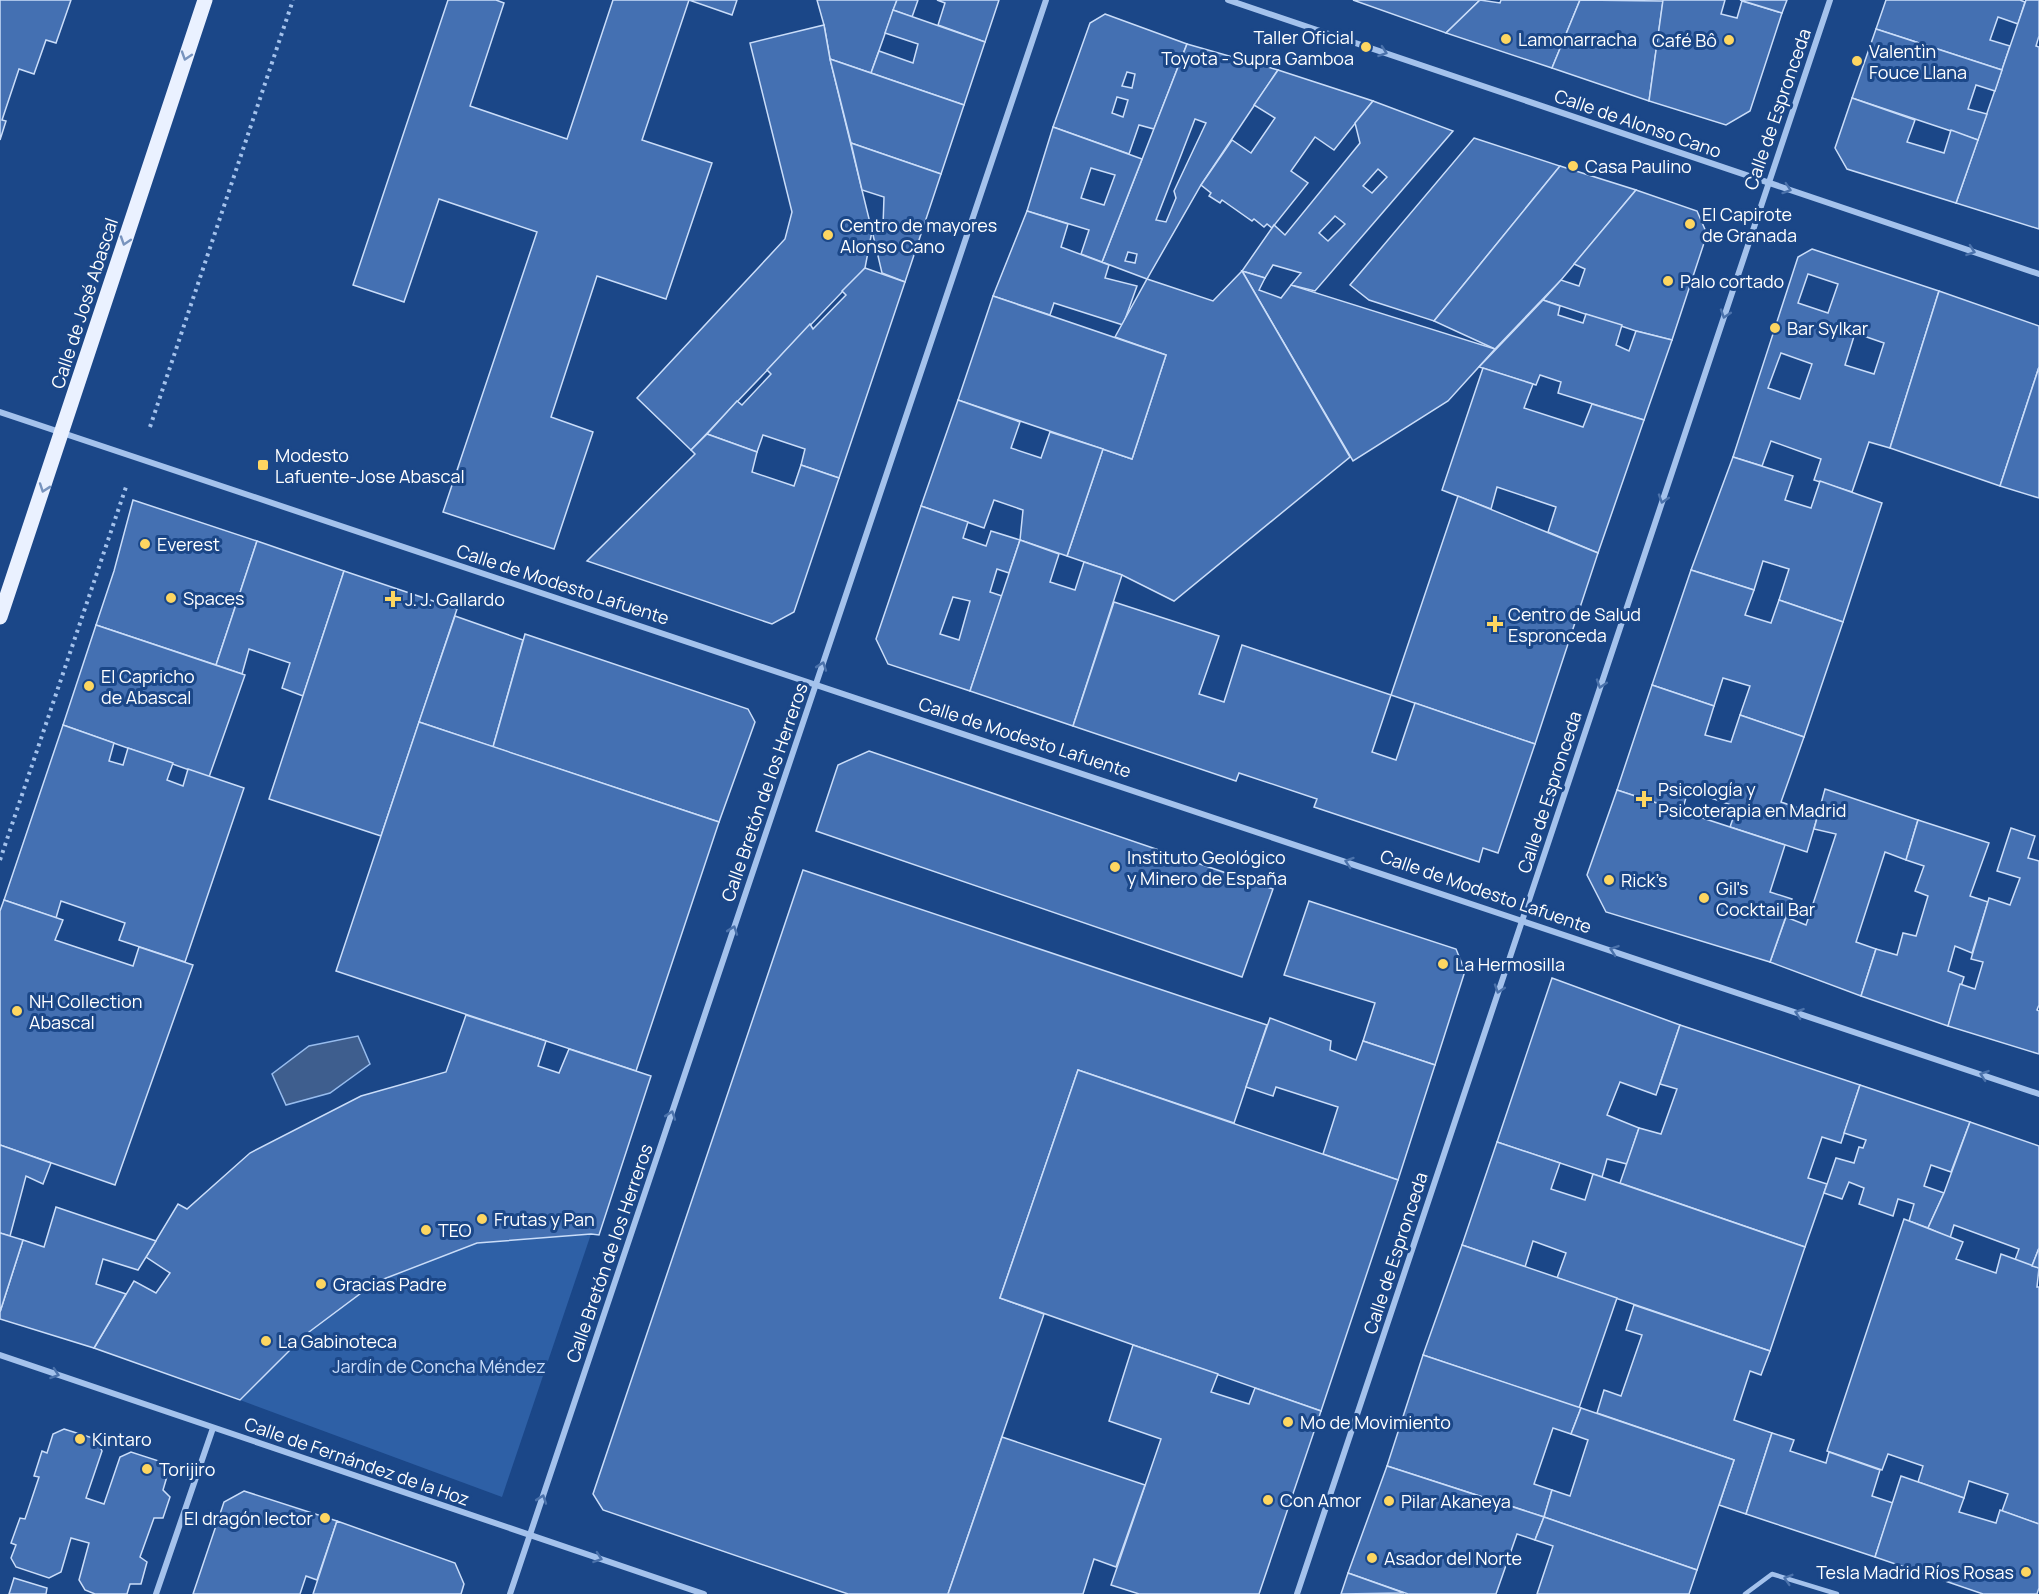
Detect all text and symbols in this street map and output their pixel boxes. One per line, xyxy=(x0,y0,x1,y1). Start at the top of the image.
place label: Taller Oficial Toyota - Supra Gamboa xyxy=(1161,25,1354,70)
street label: Calle de Espronceda xyxy=(1738,25,1816,193)
place label: Lamonarracha xyxy=(1518,27,1637,51)
place label: Café Bô xyxy=(1652,28,1717,52)
marker: Lamonarracha xyxy=(1499,32,1513,46)
marker: Café Bô xyxy=(1722,33,1736,47)
place label: Valentìn Fouce Llana xyxy=(1869,39,1967,84)
marker: Taller Oficial Toyota - Supra Gamboa xyxy=(1359,40,1373,54)
one-way arrow xyxy=(1377,45,1388,58)
one-way arrow xyxy=(181,50,194,61)
marker: Valentìn Fouce Llana xyxy=(1850,54,1864,68)
street label: Calle de Alonso Cano xyxy=(1551,83,1725,163)
place label: Casa Paulino xyxy=(1585,154,1692,178)
marker: Casa Paulino xyxy=(1566,159,1580,173)
one-way arrow xyxy=(1781,182,1791,195)
place label: El Capirote de Granada xyxy=(1702,202,1797,247)
place label: Centro de mayores Alonso Cano xyxy=(840,213,997,258)
street label: Calle de José Abascal xyxy=(45,215,123,391)
marker: El Capirote de Granada xyxy=(1683,217,1697,231)
marker: Centro de mayores Alonso Cano xyxy=(821,228,835,242)
one-way arrow xyxy=(120,235,132,246)
one-way arrow xyxy=(1965,244,1976,257)
place label: Palo cortado xyxy=(1680,269,1784,293)
marker: Palo cortado xyxy=(1661,274,1675,288)
one-way arrow xyxy=(1719,308,1732,319)
place label: Bar Sylkar xyxy=(1787,316,1869,340)
marker: Bar Sylkar xyxy=(1768,321,1782,335)
place label: Modesto Lafuente-Jose Abascal xyxy=(275,443,465,488)
marker: Modesto Lafuente-Jose Abascal xyxy=(256,458,270,472)
one-way arrow xyxy=(39,482,51,493)
one-way arrow xyxy=(1658,493,1670,504)
place label: Everest xyxy=(157,532,220,556)
marker: Everest xyxy=(138,537,152,551)
street label: Calle de Modesto Lafuente xyxy=(454,538,672,630)
place label: Spaces xyxy=(183,586,244,610)
place label: J. J. Gallardo xyxy=(405,587,505,611)
marker: Spaces xyxy=(164,591,178,605)
marker: J. J. Gallardo xyxy=(386,592,400,606)
place label: Centro de Salud Espronceda xyxy=(1508,602,1641,647)
marker: Centro de Salud Espronceda xyxy=(1486,615,1504,633)
one-way arrow xyxy=(815,661,828,672)
place label: El Capricho de Abascal xyxy=(101,664,195,709)
one-way arrow xyxy=(1596,678,1608,689)
marker: El Capricho de Abascal xyxy=(82,679,96,693)
street label: Calle Bretón de los Herreros xyxy=(715,679,813,905)
street label: Calle de Modesto Lafuente xyxy=(916,691,1134,783)
street label: Calle de Espronceda xyxy=(1511,708,1587,876)
place label: Psicología y Psicoterapia en Madrid xyxy=(1658,777,1847,822)
marker: Psicología y Psicoterapia en Madrid xyxy=(1635,790,1653,808)
street label: Calle de Modesto Lafuente xyxy=(1377,843,1595,939)
place label: Instituto Geológico y Minero de España xyxy=(1127,845,1287,890)
one-way arrow xyxy=(1345,856,1355,869)
marker: Instituto Geológico y Minero de España xyxy=(1108,860,1122,874)
place label: Rick’s xyxy=(1621,868,1667,892)
marker: Rick’s xyxy=(1602,873,1616,887)
place label: Gil's Cocktail Bar xyxy=(1716,876,1816,921)
marker: Gil's Cocktail Bar xyxy=(1697,891,1711,905)
one-way arrow xyxy=(726,925,738,936)
one-way arrow xyxy=(1609,945,1620,958)
place label: La Hermosilla xyxy=(1455,952,1565,976)
marker: La Hermosilla xyxy=(1436,957,1450,971)
one-way arrow xyxy=(1494,983,1507,994)
place label: NH Collection Abascal xyxy=(29,989,142,1034)
marker: NH Collection Abascal xyxy=(10,1004,24,1018)
one-way arrow xyxy=(1794,1007,1805,1020)
one-way arrow xyxy=(1979,1070,1990,1082)
one-way arrow xyxy=(663,1110,676,1121)
street label: Calle Bretón de los Herreros xyxy=(560,1140,658,1366)
street label: Calle de Espronceda xyxy=(1357,1169,1433,1337)
place label: Frutas y Pan xyxy=(494,1207,595,1231)
marker: Frutas y Pan xyxy=(475,1212,489,1226)
place label: TEO xyxy=(438,1218,471,1242)
marker: TEO xyxy=(419,1223,433,1237)
place label: Gracias Padre xyxy=(333,1272,447,1296)
marker: Gracias Padre xyxy=(314,1277,328,1291)
place label: La Gabinoteca xyxy=(278,1329,397,1353)
marker: La Gabinoteca xyxy=(259,1334,273,1348)
park label: Jardín de Concha Méndez xyxy=(332,1354,546,1378)
one-way arrow xyxy=(49,1367,60,1380)
place label: Mo de Movimiento xyxy=(1300,1410,1451,1434)
street label: Calle de Fernández de la Hoz xyxy=(241,1411,473,1511)
marker: Mo de Movimiento xyxy=(1281,1415,1295,1429)
place label: Kintaro xyxy=(92,1427,152,1451)
marker: Kintaro xyxy=(73,1432,87,1446)
place label: Torijiro xyxy=(159,1457,215,1481)
marker: Torijiro xyxy=(140,1462,154,1476)
place label: Con Amor xyxy=(1280,1488,1362,1512)
place label: Pilar Akaneya xyxy=(1401,1489,1511,1513)
marker: Con Amor xyxy=(1261,1493,1275,1507)
one-way arrow xyxy=(534,1494,547,1505)
marker: Pilar Akaneya xyxy=(1382,1494,1396,1508)
place label: El dragón lector xyxy=(184,1506,314,1530)
marker: El dragón lector xyxy=(318,1511,332,1525)
place label: Asador del Norte xyxy=(1384,1546,1522,1570)
one-way arrow xyxy=(592,1551,603,1564)
marker: Asador del Norte xyxy=(1365,1551,1379,1565)
place label: Tesla Madrid Ríos Rosas xyxy=(1816,1560,2014,1584)
marker: Tesla Madrid Ríos Rosas xyxy=(2019,1565,2033,1579)
one-way arrow xyxy=(1783,1574,1794,1586)

